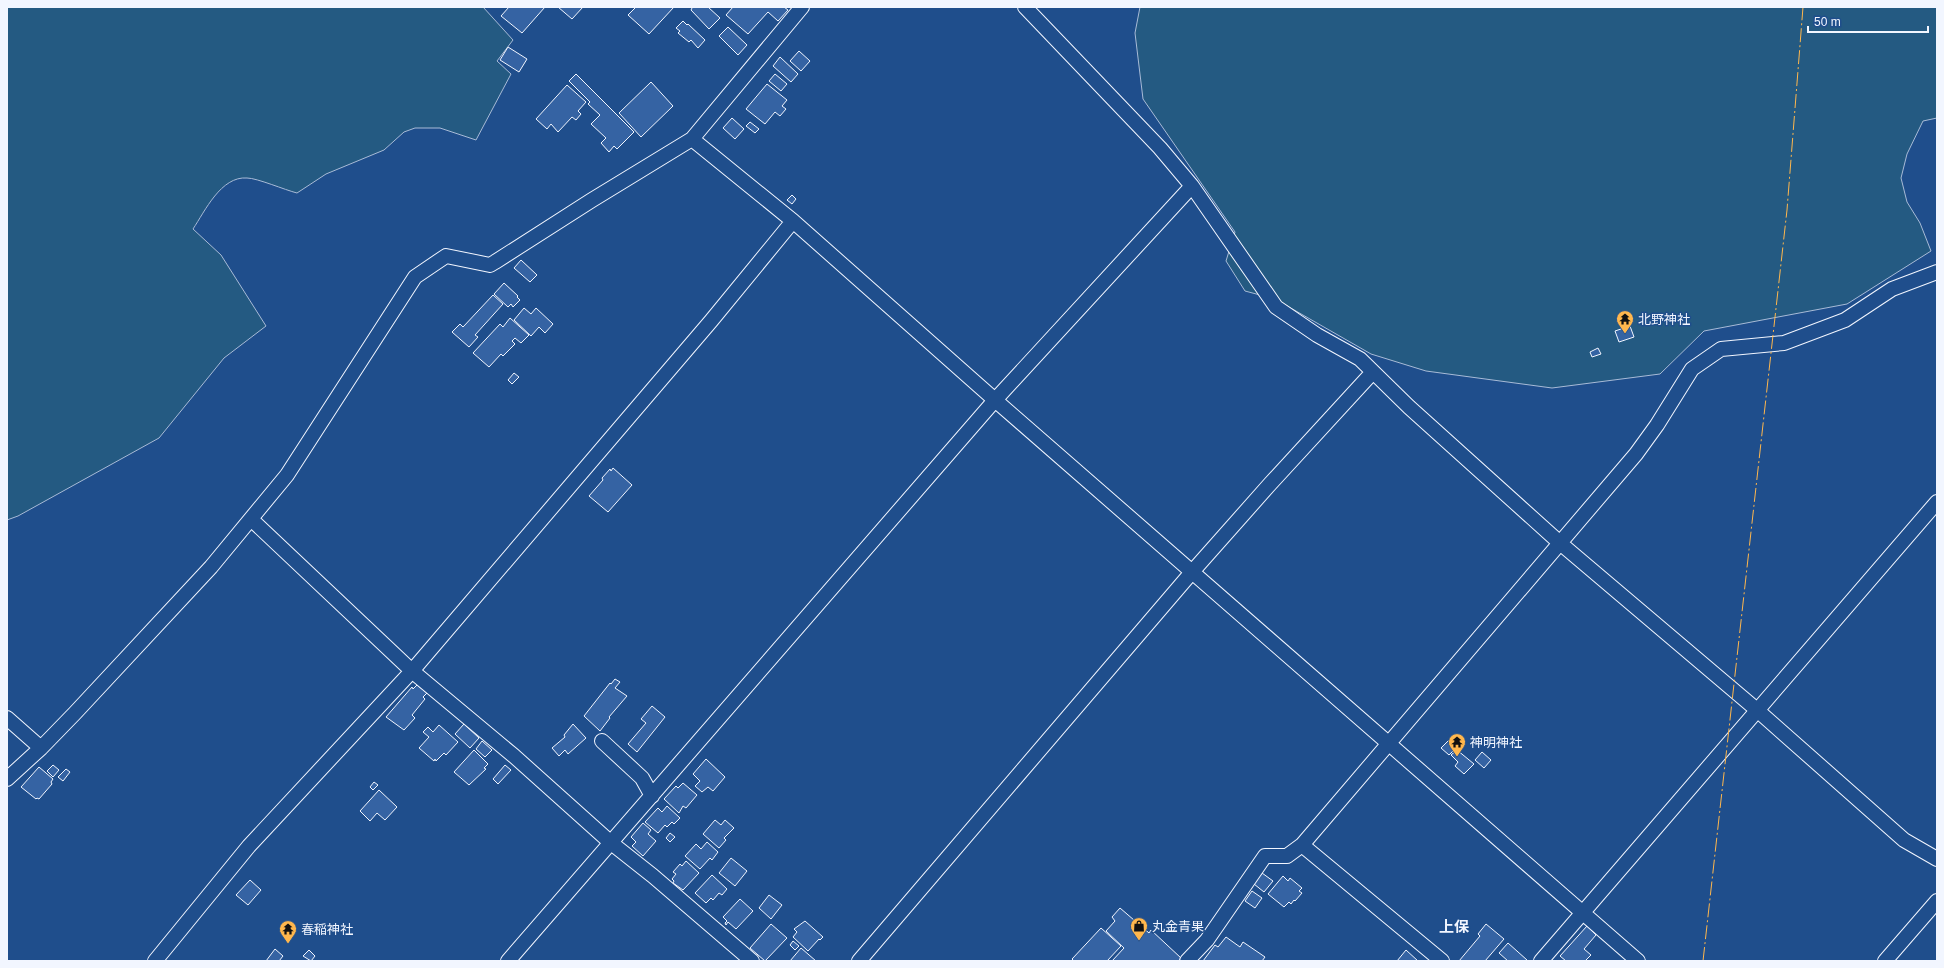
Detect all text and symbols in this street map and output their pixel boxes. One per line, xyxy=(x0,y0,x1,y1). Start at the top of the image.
scale bar xyxy=(1808,8,1928,34)
text: 50 m xyxy=(1814,15,1841,29)
temple icon: 北野神社 xyxy=(1615,309,1635,334)
place label: 北野神社 xyxy=(1638,312,1690,327)
temple icon: 神明神社 xyxy=(1447,732,1467,757)
place label: 神明神社 xyxy=(1470,735,1522,750)
shop icon: 丸金青果 xyxy=(1129,916,1149,941)
district label: 上保 xyxy=(1439,918,1470,935)
temple icon: 春稲神社 xyxy=(278,919,298,944)
place label: 丸金青果 xyxy=(1152,919,1204,934)
place label: 春稲神社 xyxy=(301,922,353,937)

